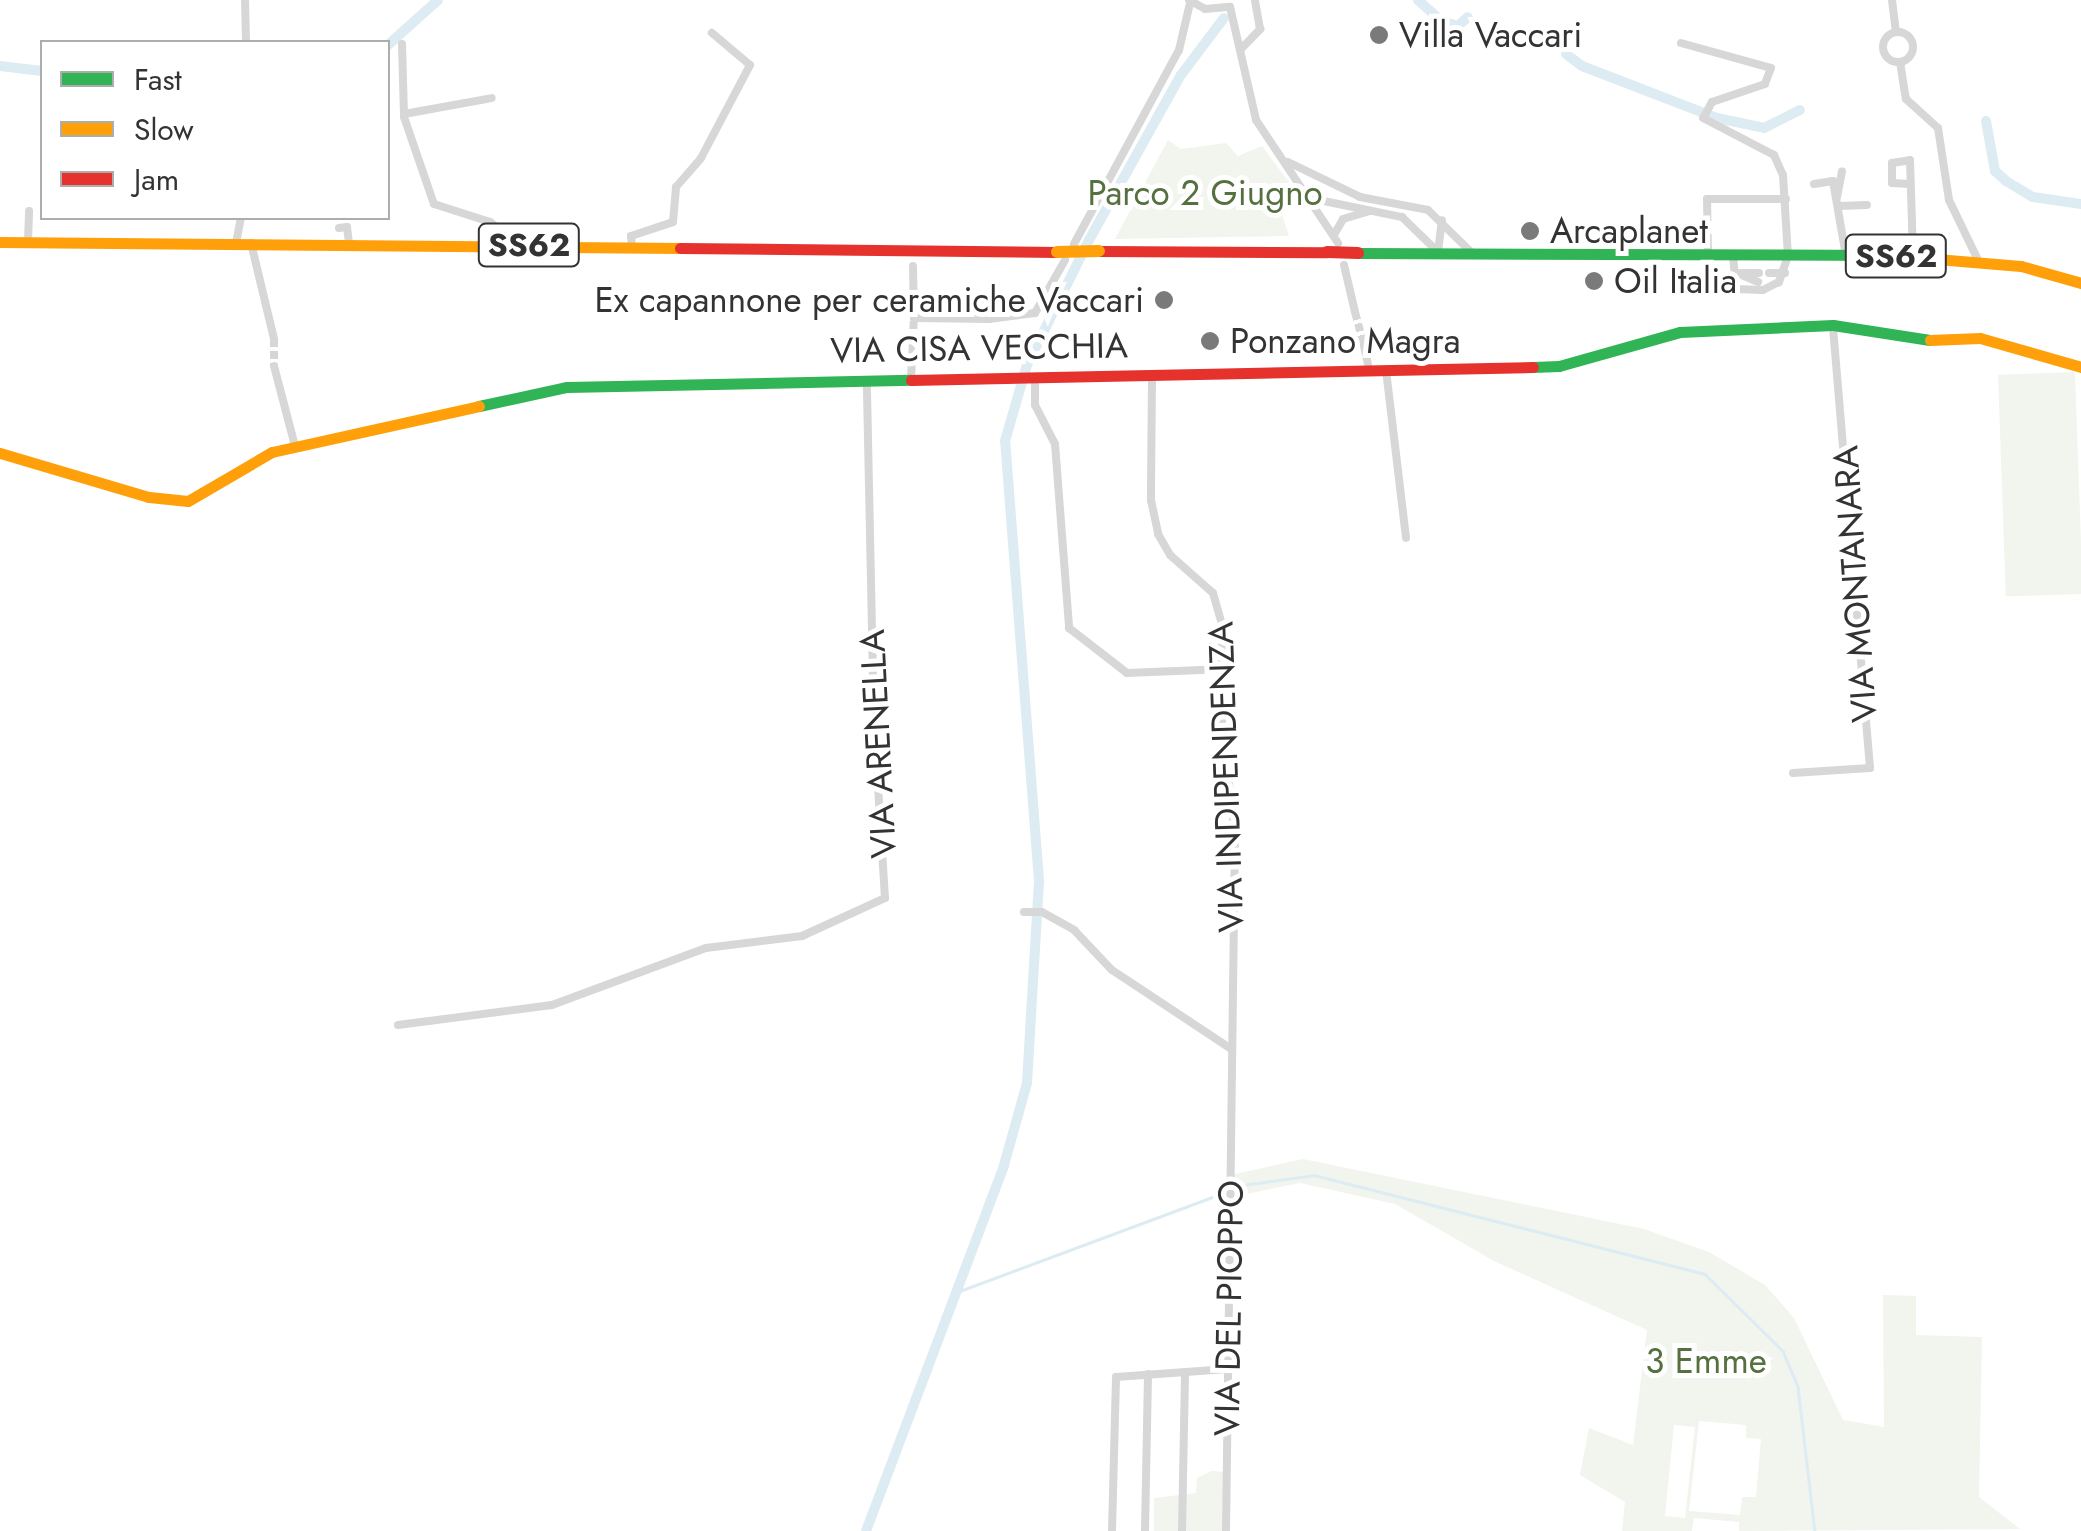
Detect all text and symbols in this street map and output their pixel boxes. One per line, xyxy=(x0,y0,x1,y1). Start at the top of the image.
place label: Villa Vaccari xyxy=(1399,14,1582,56)
marker: Villa Vaccari xyxy=(1368,24,1390,46)
legend xyxy=(40,40,390,220)
text: Fast xyxy=(134,58,182,101)
text: Slow xyxy=(134,108,194,151)
text: Jam xyxy=(134,158,179,201)
park label: Parco 2 Giugno xyxy=(1087,172,1323,214)
place label: Arcaplanet xyxy=(1550,210,1708,252)
road number: SS62 xyxy=(476,218,582,272)
marker: Arcaplanet xyxy=(1519,220,1541,242)
road number: SS62 xyxy=(1844,229,1948,283)
place label: Oil Italia xyxy=(1614,260,1737,302)
marker: Oil Italia xyxy=(1583,270,1605,292)
place label: Ex capannone per ceramiche Vaccari xyxy=(595,279,1144,321)
marker: Ex capannone per ceramiche Vaccari xyxy=(1153,289,1175,311)
place label: Ponzano Magra xyxy=(1230,320,1461,362)
street label: VIA CISA VECCHIA xyxy=(830,324,1128,372)
marker: Ponzano Magra xyxy=(1199,330,1221,352)
street label: VIA MONTANARA xyxy=(1824,444,1886,724)
street label: VIA INDIPENDENZA xyxy=(1200,621,1252,933)
street label: VIA ARENELLA xyxy=(851,628,905,860)
street label: VIA DEL PIOPPO xyxy=(1206,1180,1252,1436)
park label: 3 Emme xyxy=(1645,1340,1767,1382)

